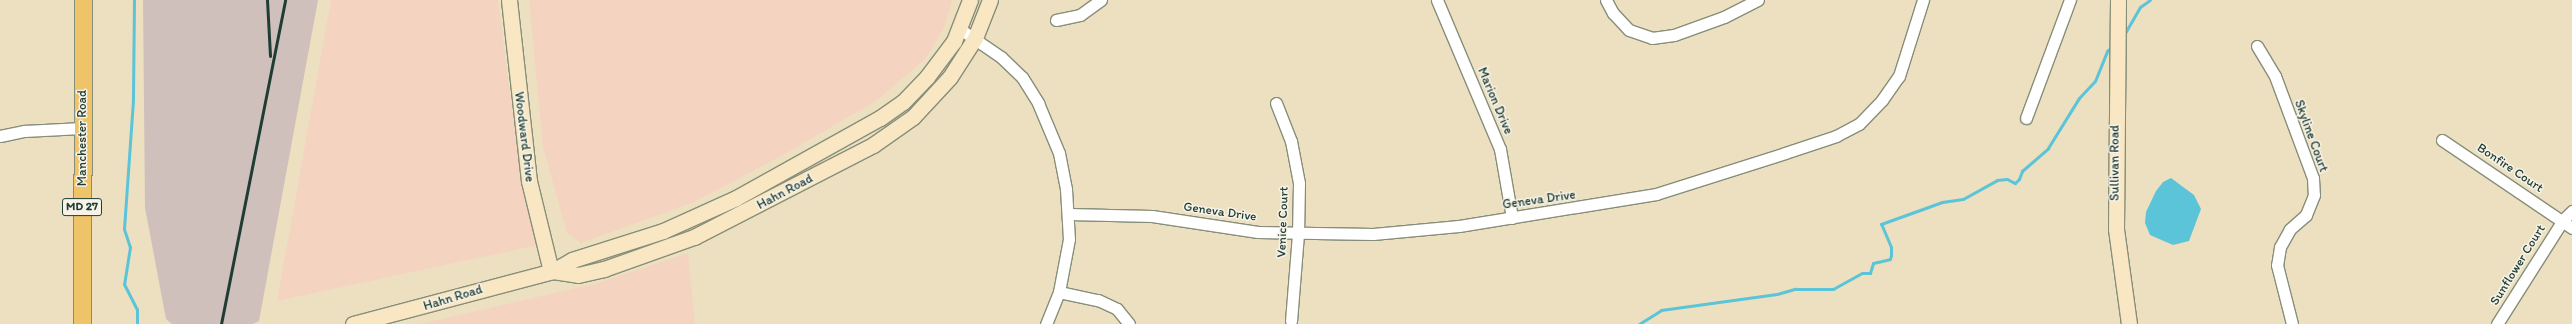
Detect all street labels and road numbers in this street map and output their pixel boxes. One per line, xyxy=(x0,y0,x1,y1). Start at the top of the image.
street label: Marion Drive xyxy=(1474,65,1516,137)
street label: Manchester Road xyxy=(74,90,90,186)
street label: Woodward Drive xyxy=(511,91,537,183)
street label: Skyline Court xyxy=(2291,98,2331,174)
street label: Sullivan Road xyxy=(2107,125,2123,201)
street label: Bonfire Court xyxy=(2474,140,2546,196)
street label: Hahn Road xyxy=(755,171,815,213)
street label: Venice Court xyxy=(1274,186,1292,258)
street label: Geneva Drive xyxy=(1501,187,1577,213)
road number: MD 27 xyxy=(62,197,102,217)
street label: Geneva Drive xyxy=(1182,199,1258,225)
street label: Sunflower Court xyxy=(2487,222,2549,308)
street label: Hahn Road xyxy=(422,282,484,314)

